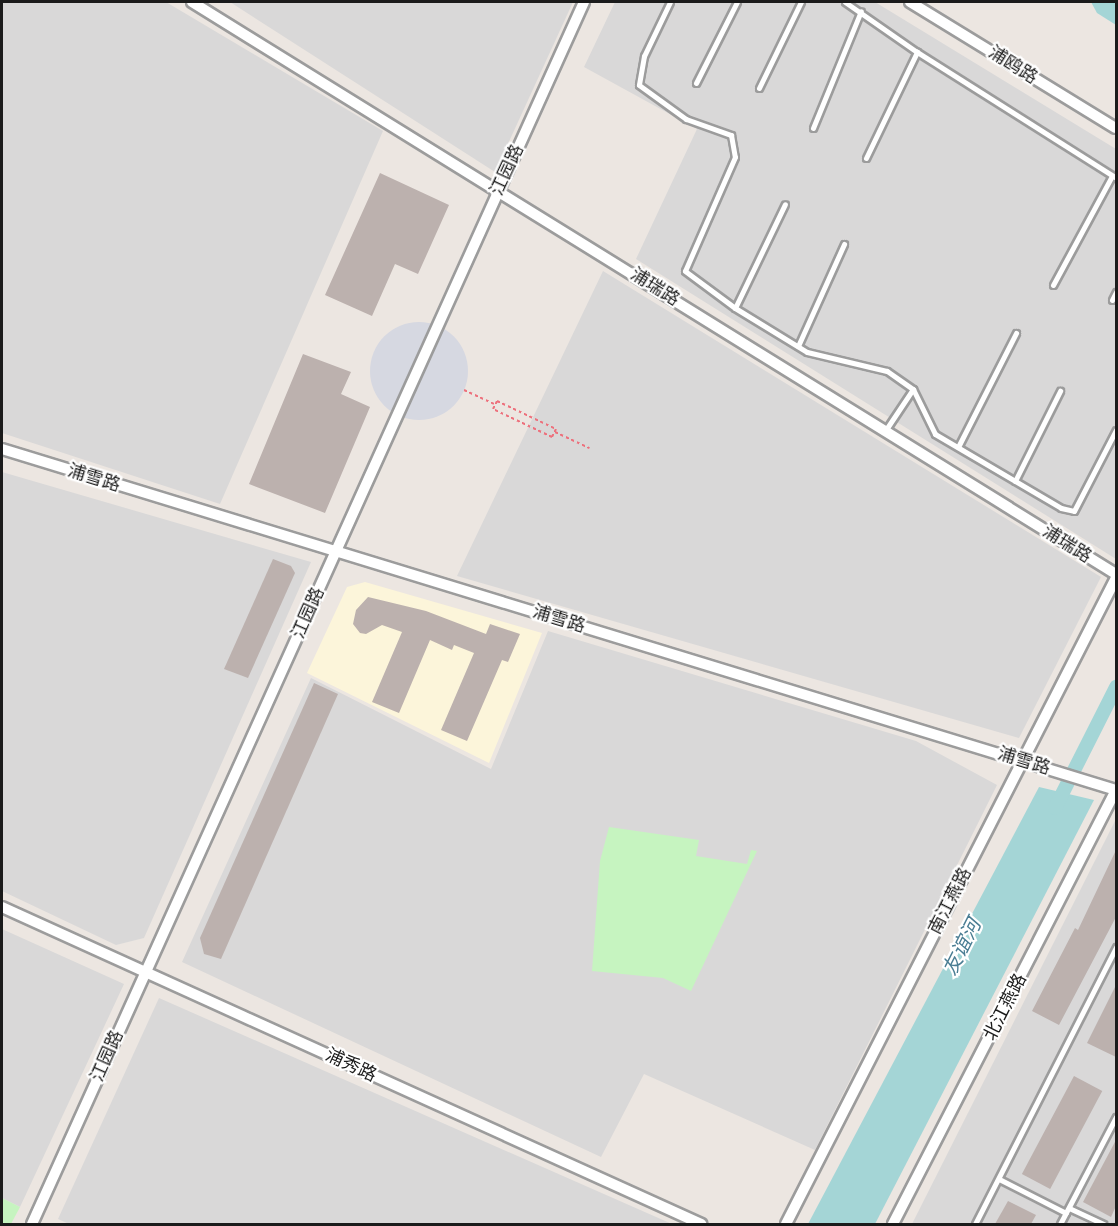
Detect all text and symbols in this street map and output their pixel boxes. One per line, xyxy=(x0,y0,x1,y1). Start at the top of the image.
street label: 浦鸥路 xyxy=(984,42,1042,88)
street label: 江园路 xyxy=(486,141,528,199)
street label: 浦瑞路 xyxy=(626,264,684,310)
street label: 浦雪路 xyxy=(65,460,123,496)
street label: 浦瑞路 xyxy=(1038,521,1096,567)
street label: 江园路 xyxy=(287,584,329,642)
street label: 浦雪路 xyxy=(530,601,588,637)
street label: 浦雪路 xyxy=(995,743,1053,779)
street label: 南江燕路 xyxy=(924,864,976,938)
water label: 友谊河 xyxy=(938,915,986,979)
street label: 北江燕路 xyxy=(979,970,1031,1044)
street label: 江园路 xyxy=(86,1027,128,1085)
street label: 浦秀路 xyxy=(322,1044,380,1086)

